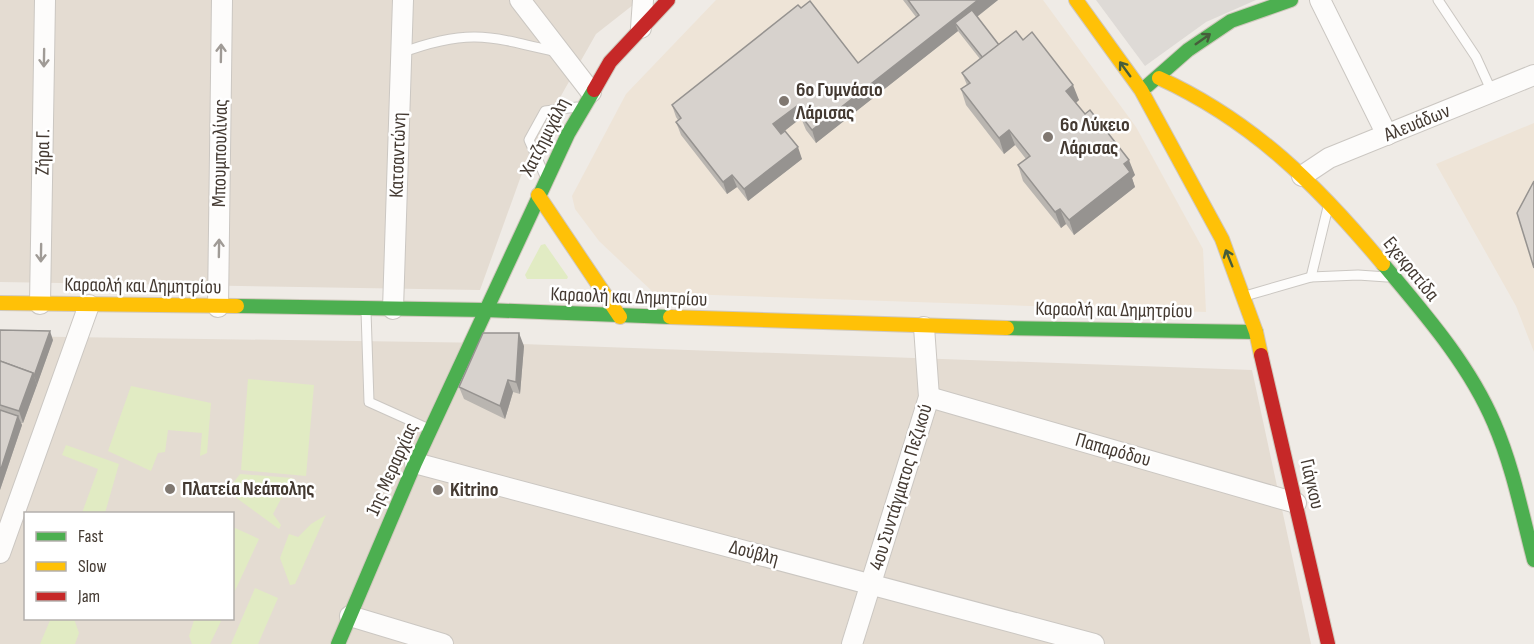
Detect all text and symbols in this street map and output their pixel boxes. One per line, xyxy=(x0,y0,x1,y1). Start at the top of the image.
one-way arrow xyxy=(1194,33,1210,45)
one-way arrow xyxy=(215,44,227,64)
one-way arrow xyxy=(38,48,50,68)
one-way arrow xyxy=(1119,61,1131,77)
place label: 6ο Γυμνάσιο Λάρισας xyxy=(795,78,883,125)
street label: Χατζημιχάλη xyxy=(515,94,575,181)
marker: 6ο Γυμνάσιο Λάρισας xyxy=(777,94,791,108)
street label: Μπουμπουλίνας xyxy=(207,99,233,207)
street label: Αλευάδων xyxy=(1380,99,1454,147)
street label: Κατσαντώνη xyxy=(385,112,411,198)
place label: 6ο Λύκειο Λάρισας xyxy=(1059,113,1130,160)
street label: Ζήρα Γ. xyxy=(31,129,55,175)
marker: 6ο Λύκειο Λάρισας xyxy=(1041,130,1055,144)
street label: Εχεκρατίδα xyxy=(1378,232,1445,306)
one-way arrow xyxy=(213,239,224,259)
one-way arrow xyxy=(35,243,47,263)
one-way arrow xyxy=(1223,249,1234,267)
street label: Καραολή και Δημητρίου xyxy=(64,273,222,299)
street label: Καραολή και Δημητρίου xyxy=(550,282,708,312)
street label: Καραολή και Δημητρίου xyxy=(1035,297,1193,323)
street label: 4ου Συντάγματος Πεζικού xyxy=(864,401,938,573)
street label: 1ης Μεραρχίας xyxy=(361,419,423,519)
street label: Παπαρόδου xyxy=(1073,428,1153,472)
street label: Γιάγκου xyxy=(1295,457,1329,511)
place label: Πλατεία Νεάπολης xyxy=(182,477,315,501)
place label: Kitrino xyxy=(450,478,498,502)
marker: Πλατεία Νεάπολης xyxy=(163,482,177,496)
marker: Kitrino xyxy=(431,483,445,497)
legend xyxy=(24,512,234,620)
text: Fast xyxy=(78,526,104,547)
street label: Δούβλη xyxy=(727,535,781,571)
text: Slow xyxy=(78,556,107,577)
text: Jam xyxy=(77,586,100,607)

